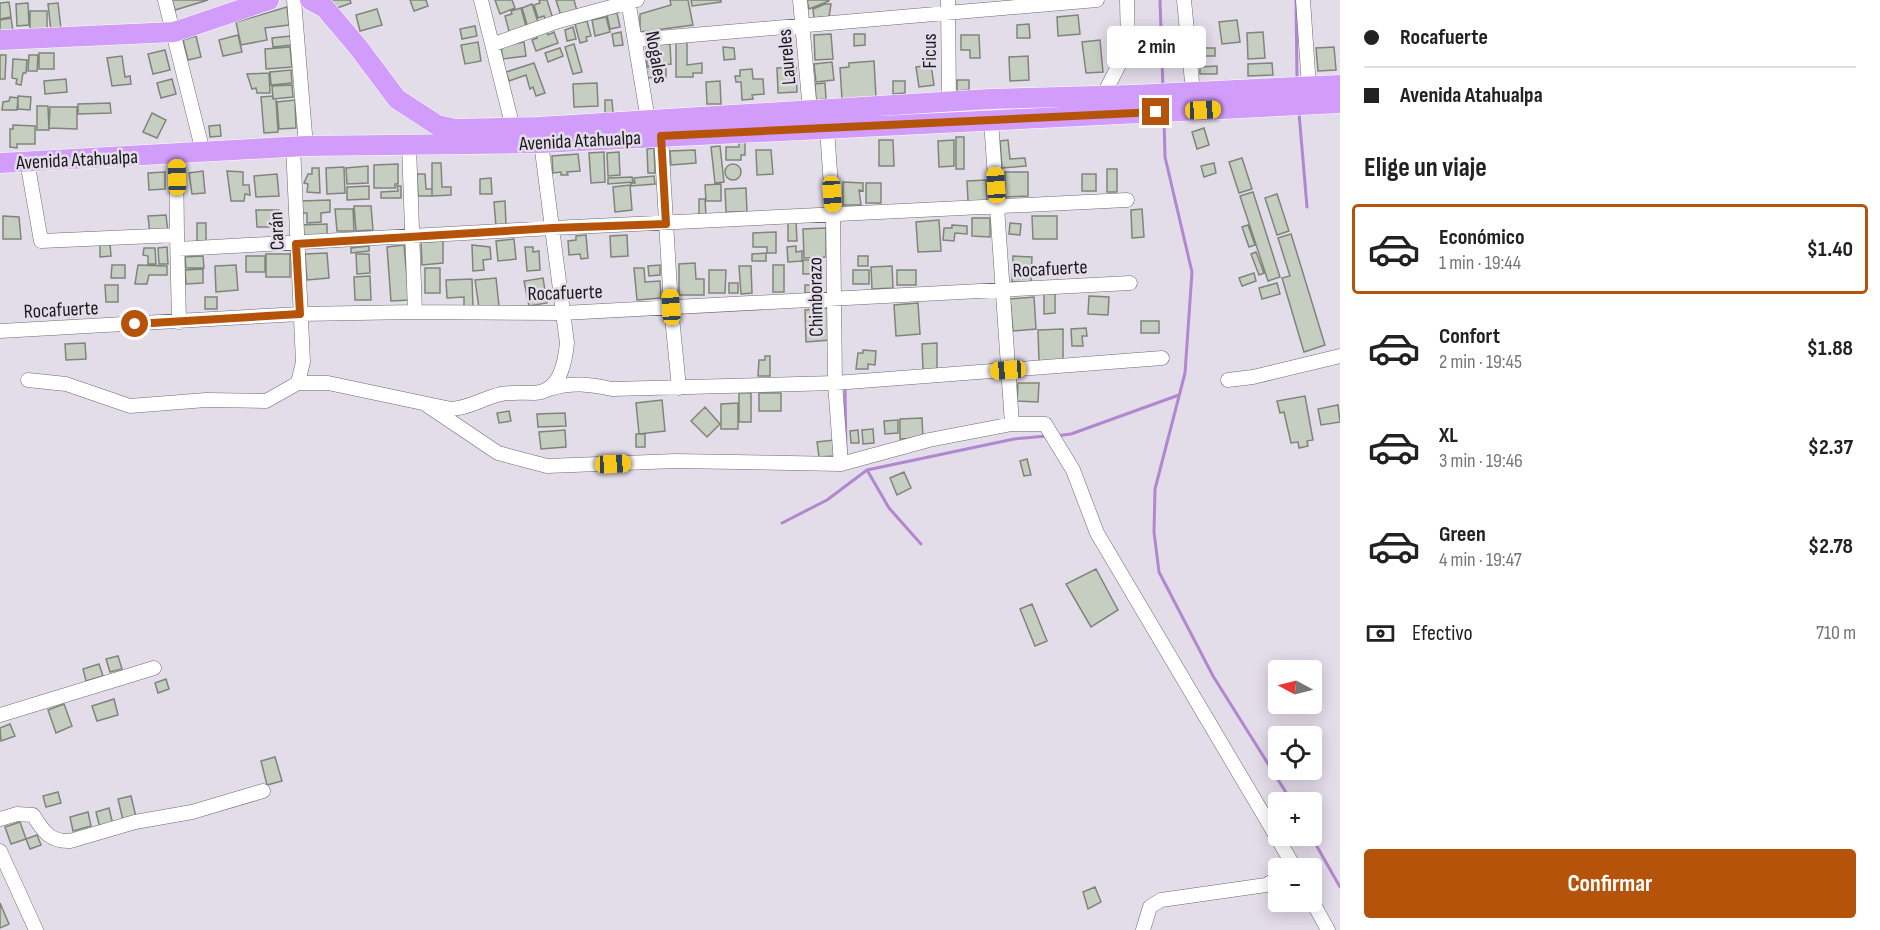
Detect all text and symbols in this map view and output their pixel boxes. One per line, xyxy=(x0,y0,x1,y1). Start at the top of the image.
text: Rocafuerte xyxy=(1400,24,1488,51)
callout: 2 min xyxy=(1106,25,1206,67)
street label: Laureles xyxy=(773,28,801,86)
street label: Nogales xyxy=(640,29,672,85)
street label: Ficus xyxy=(918,33,942,69)
text: 2 min xyxy=(1137,35,1176,59)
text: Avenida Atahualpa xyxy=(1400,82,1543,109)
route end xyxy=(1142,98,1169,125)
car xyxy=(1185,100,1221,120)
street label: Avenida Atahualpa xyxy=(517,126,642,156)
street label: Avenida Atahualpa xyxy=(14,145,139,175)
text: Elige un viaje xyxy=(1364,152,1487,184)
car xyxy=(168,159,186,195)
car xyxy=(986,166,1006,204)
car xyxy=(822,175,842,213)
street label: Carán xyxy=(264,211,290,251)
icon: car xyxy=(1367,222,1421,276)
text: Económico xyxy=(1439,224,1525,251)
text: $1.40 xyxy=(1807,236,1853,263)
text: 1 min · 19:44 xyxy=(1439,251,1521,275)
street label: Rocafuerte xyxy=(1012,255,1088,283)
street label: Chimborazo xyxy=(803,257,829,337)
street label: Rocafuerte xyxy=(527,280,603,306)
car xyxy=(661,288,681,326)
street label: Rocafuerte xyxy=(23,296,99,324)
route start xyxy=(121,310,148,337)
icon: car xyxy=(1367,321,1421,375)
text: Confort xyxy=(1439,323,1500,350)
text: $1.88 xyxy=(1807,335,1853,362)
text: 2 min · 19:45 xyxy=(1439,350,1522,374)
car xyxy=(989,360,1027,380)
icon: car xyxy=(1367,420,1421,474)
text: XL xyxy=(1439,422,1458,449)
text: $2.37 xyxy=(1808,434,1853,461)
text: 3 min · 19:46 xyxy=(1439,449,1523,473)
car xyxy=(595,454,631,474)
icon: car xyxy=(1367,519,1421,573)
text: Green xyxy=(1439,521,1486,548)
text: $2.78 xyxy=(1808,533,1853,560)
text: 4 min · 19:47 xyxy=(1439,548,1522,572)
icon: cash xyxy=(1364,617,1397,650)
text: Efectivo xyxy=(1412,620,1473,647)
text: 710 m xyxy=(1816,621,1856,645)
north arrow xyxy=(1268,660,1322,714)
map controls xyxy=(1268,660,1322,912)
button: locate xyxy=(1268,726,1322,780)
button: + xyxy=(1268,792,1322,846)
button: Confirmar xyxy=(1364,849,1856,918)
button: − xyxy=(1268,858,1322,912)

